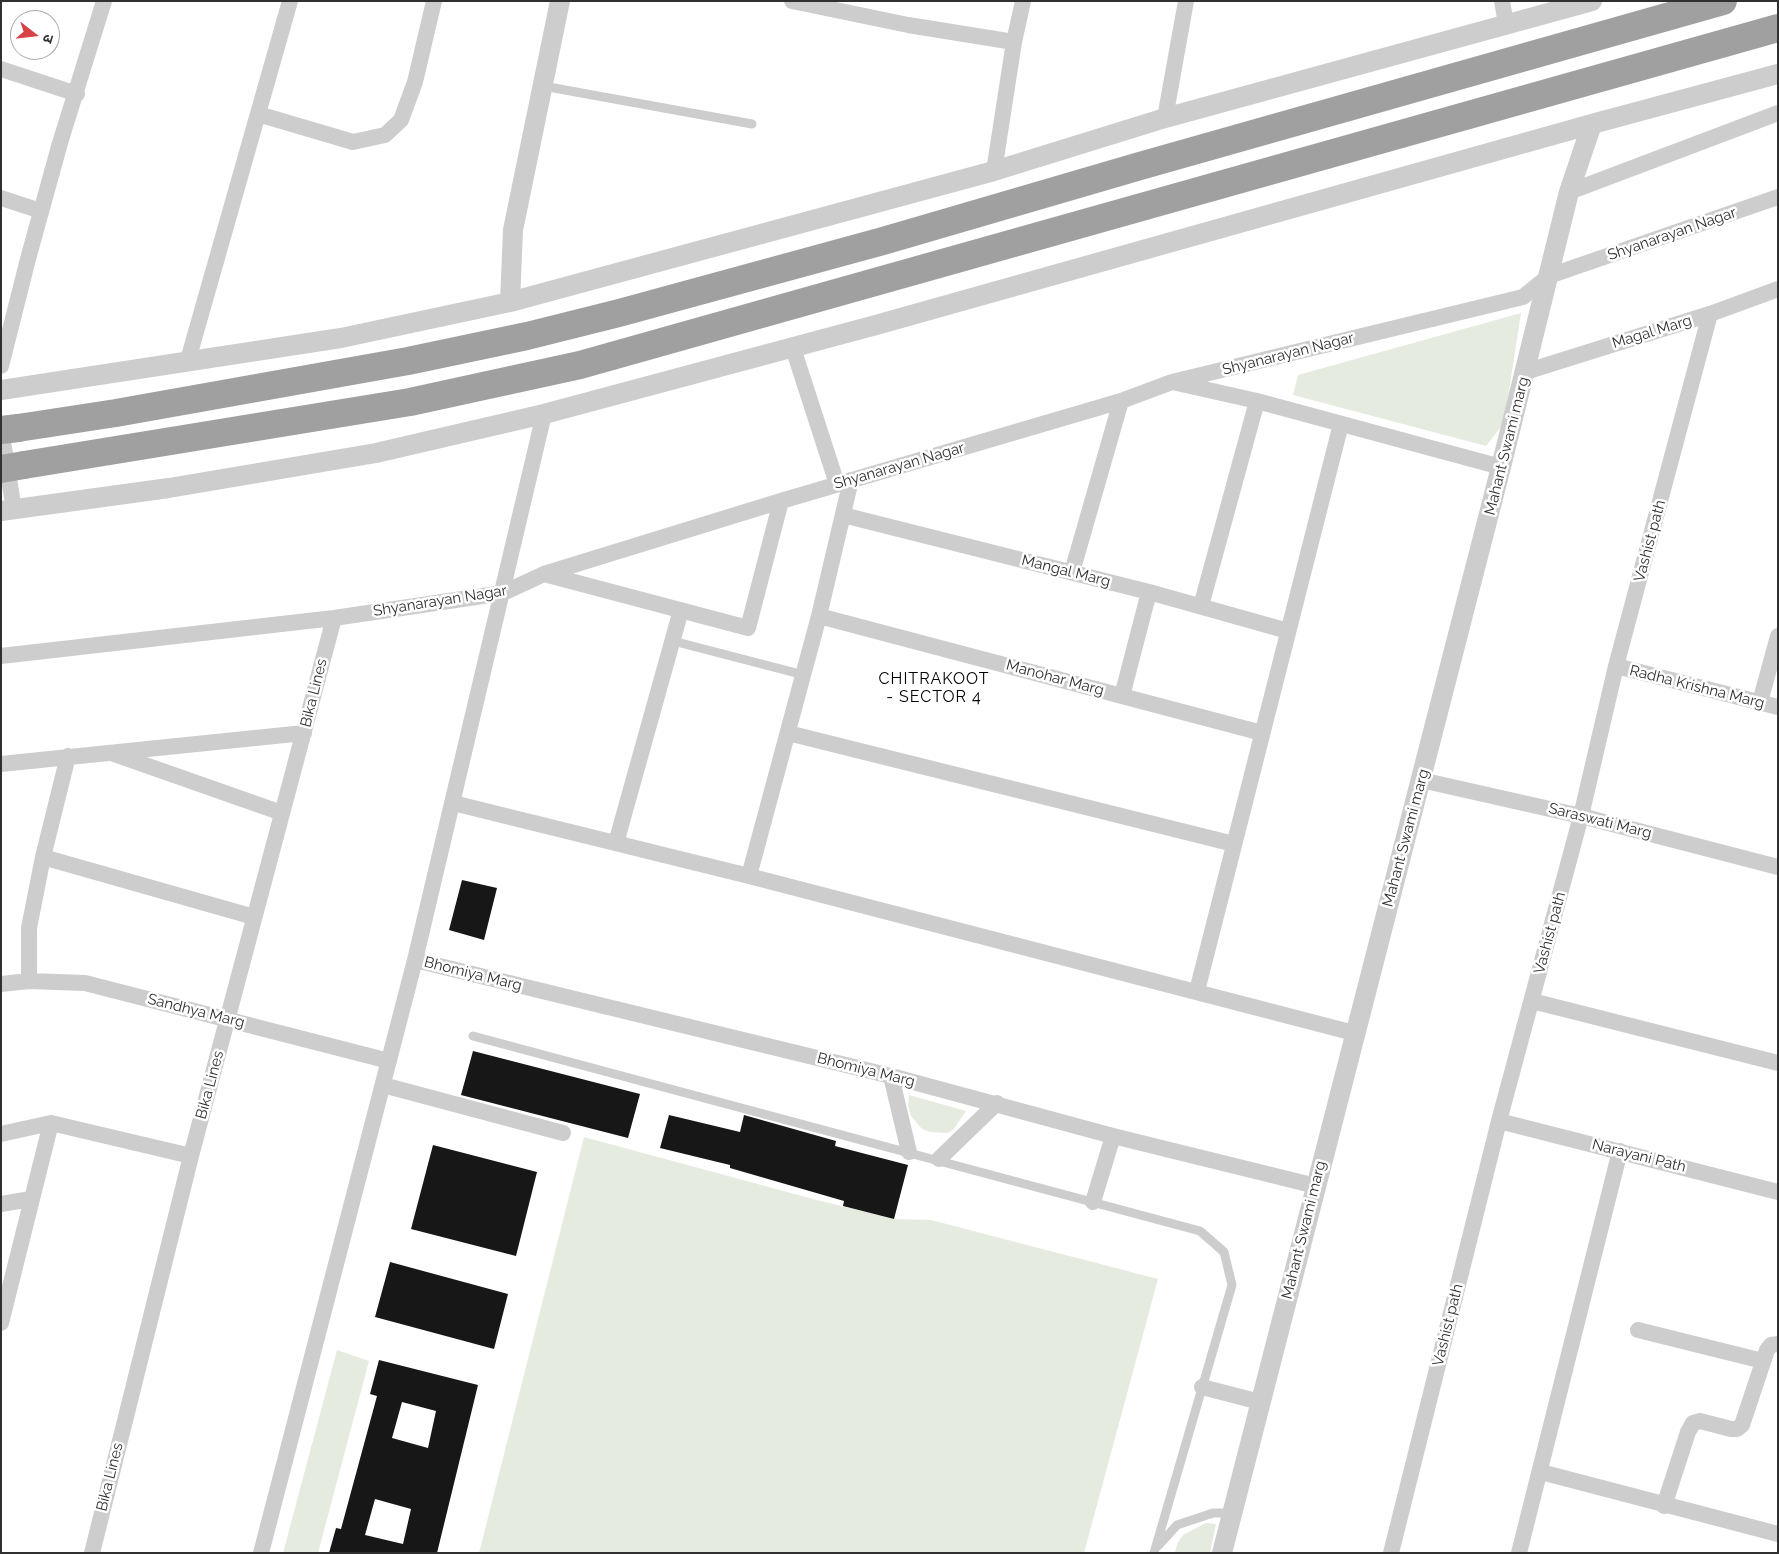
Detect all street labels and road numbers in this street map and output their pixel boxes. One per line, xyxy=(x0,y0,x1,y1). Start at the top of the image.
street label: Shyanarayan Nagar xyxy=(1605,204,1739,264)
street label: Magal Marg xyxy=(1610,311,1694,353)
street label: Shyanarayan Nagar xyxy=(1220,329,1356,379)
street label: Mahant Swami marg xyxy=(1481,375,1533,517)
street label: Shyanarayan Nagar xyxy=(832,439,966,493)
street label: Vashist path xyxy=(1630,498,1670,584)
street label: Mangal Marg xyxy=(1020,551,1112,591)
street label: Shyanarayan Nagar xyxy=(372,582,508,620)
street label: Manohar Marg xyxy=(1004,656,1106,700)
street label: Bika Lines xyxy=(297,657,331,729)
street label: Radha Krishna Marg xyxy=(1628,662,1766,712)
street label: Mahant Swami marg xyxy=(1379,767,1433,909)
street label: Saraswati Marg xyxy=(1547,799,1653,843)
street label: Vashist path xyxy=(1530,890,1570,976)
street label: Bhomiya Marg xyxy=(422,953,524,995)
street label: Sandhya Marg xyxy=(146,990,246,1032)
street label: Bika Lines xyxy=(192,1049,228,1121)
street label: Bhomiya Marg xyxy=(815,1049,917,1091)
street label: Narayani Path xyxy=(1590,1136,1688,1176)
street label: Mahant Swami marg xyxy=(1278,1159,1330,1301)
street label: Vashist path xyxy=(1429,1282,1467,1368)
street label: Bika Lines xyxy=(93,1441,127,1513)

